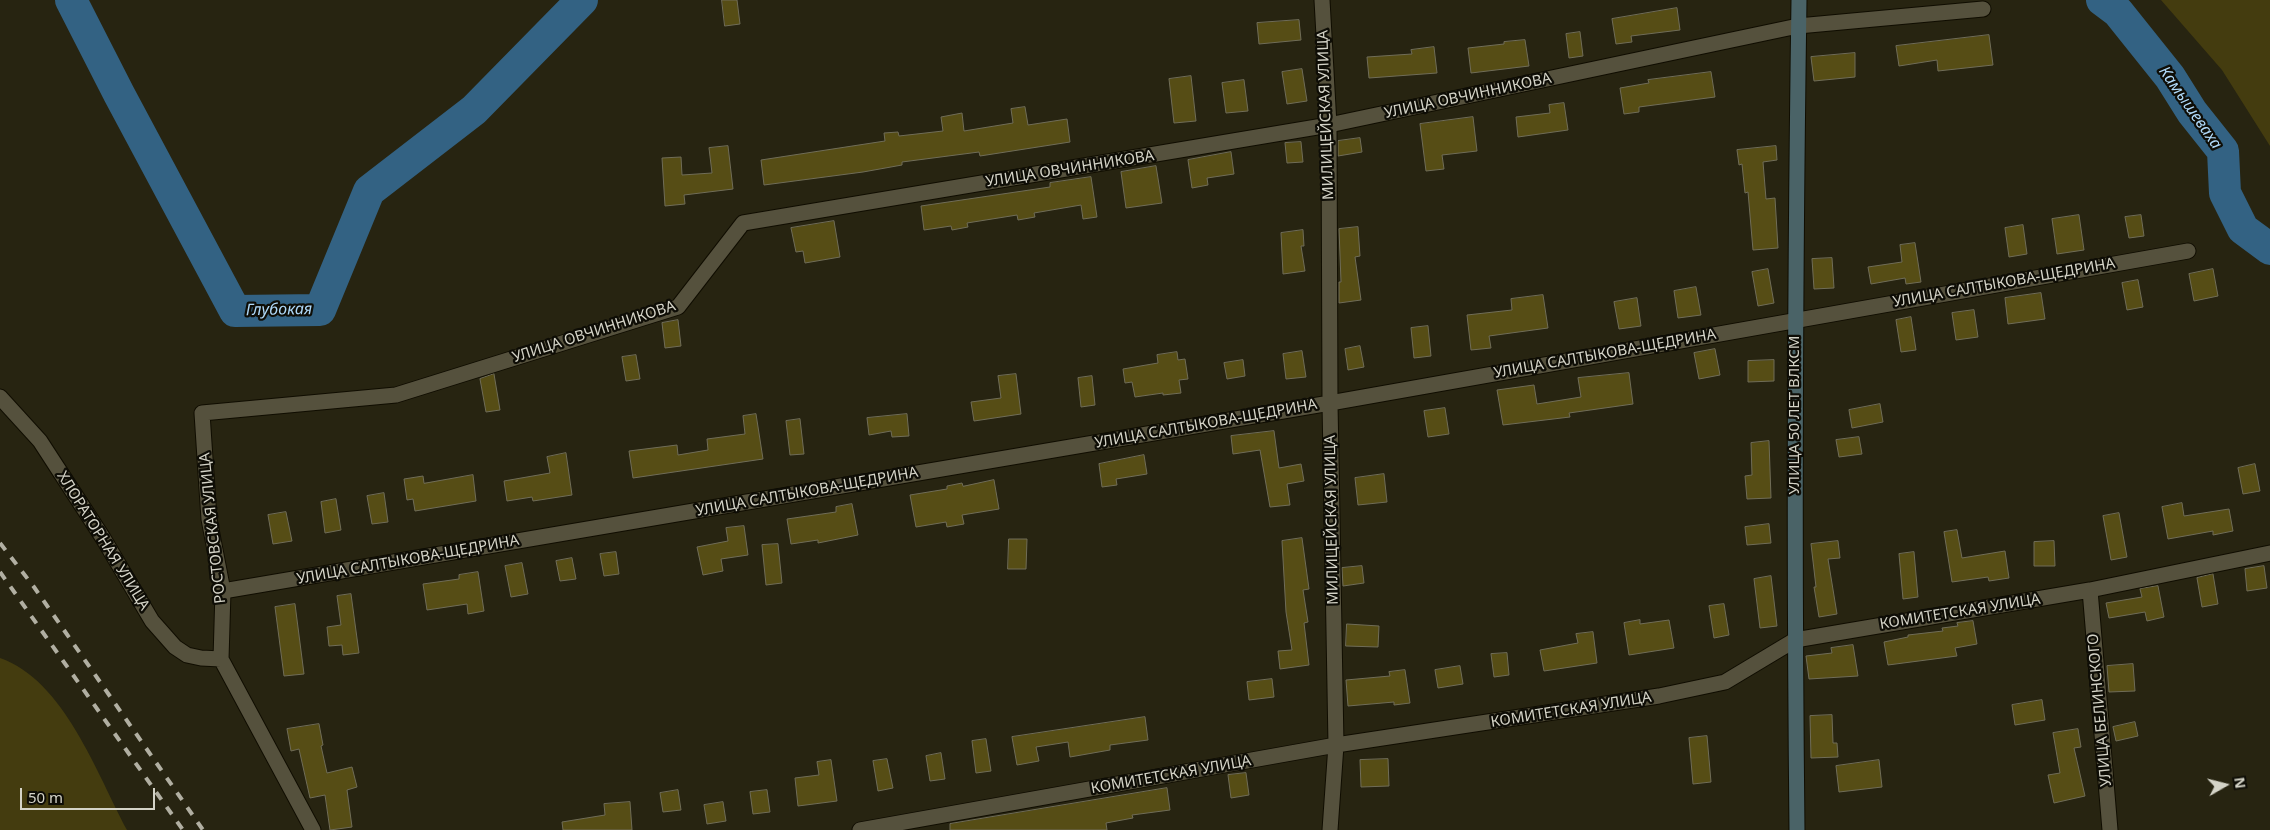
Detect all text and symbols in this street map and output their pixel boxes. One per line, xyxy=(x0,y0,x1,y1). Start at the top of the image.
street label: МИЛИЦЕЙСКАЯ УЛИЦА xyxy=(1314,30,1338,200)
water label: Камышеваха xyxy=(2154,63,2226,153)
street label: УЛИЦА ОВЧИННИКОВА xyxy=(1383,69,1553,123)
street label: УЛИЦА ОВЧИННИКОВА xyxy=(984,147,1156,191)
street label: УЛИЦА САЛТЫКОВА-ЩЕДРИНА xyxy=(1891,255,2117,311)
street label: УЛИЦА ОВЧИННИКОВА xyxy=(510,297,678,367)
water label: Глубокая xyxy=(246,300,312,320)
street label: УЛИЦА САЛТЫКОВА-ЩЕДРИНА xyxy=(1492,326,1718,382)
street label: УЛИЦА 50 ЛЕТ ВЛКСМ xyxy=(1786,336,1804,494)
street label: УЛИЦА САЛТЫКОВА-ЩЕДРИНА xyxy=(1093,396,1319,452)
street label: МИЛИЦЕЙСКАЯ УЛИЦА xyxy=(1322,435,1342,605)
street label: РОСТОВСКАЯ УЛИЦА xyxy=(196,452,230,604)
street label: УЛИЦА САЛТЫКОВА-ЩЕДРИНА xyxy=(694,464,920,520)
street label: ХЛОРАТОРНАЯ УЛИЦА xyxy=(53,468,153,614)
street label: УЛИЦА САЛТЫКОВА-ЩЕДРИНА xyxy=(295,532,521,588)
street label: КОМИТЕТСКАЯ УЛИЦА xyxy=(1878,590,2042,634)
street label: УЛИЦА БЕЛИНСКОГО xyxy=(2084,633,2116,787)
street label: КОМИТЕТСКАЯ УЛИЦА xyxy=(1489,688,1653,732)
street label: КОМИТЕТСКАЯ УЛИЦА xyxy=(1089,752,1253,798)
north arrow xyxy=(2200,760,2250,810)
text: N xyxy=(2230,776,2251,790)
scale bar xyxy=(22,778,158,810)
text: 50 m xyxy=(28,787,63,807)

